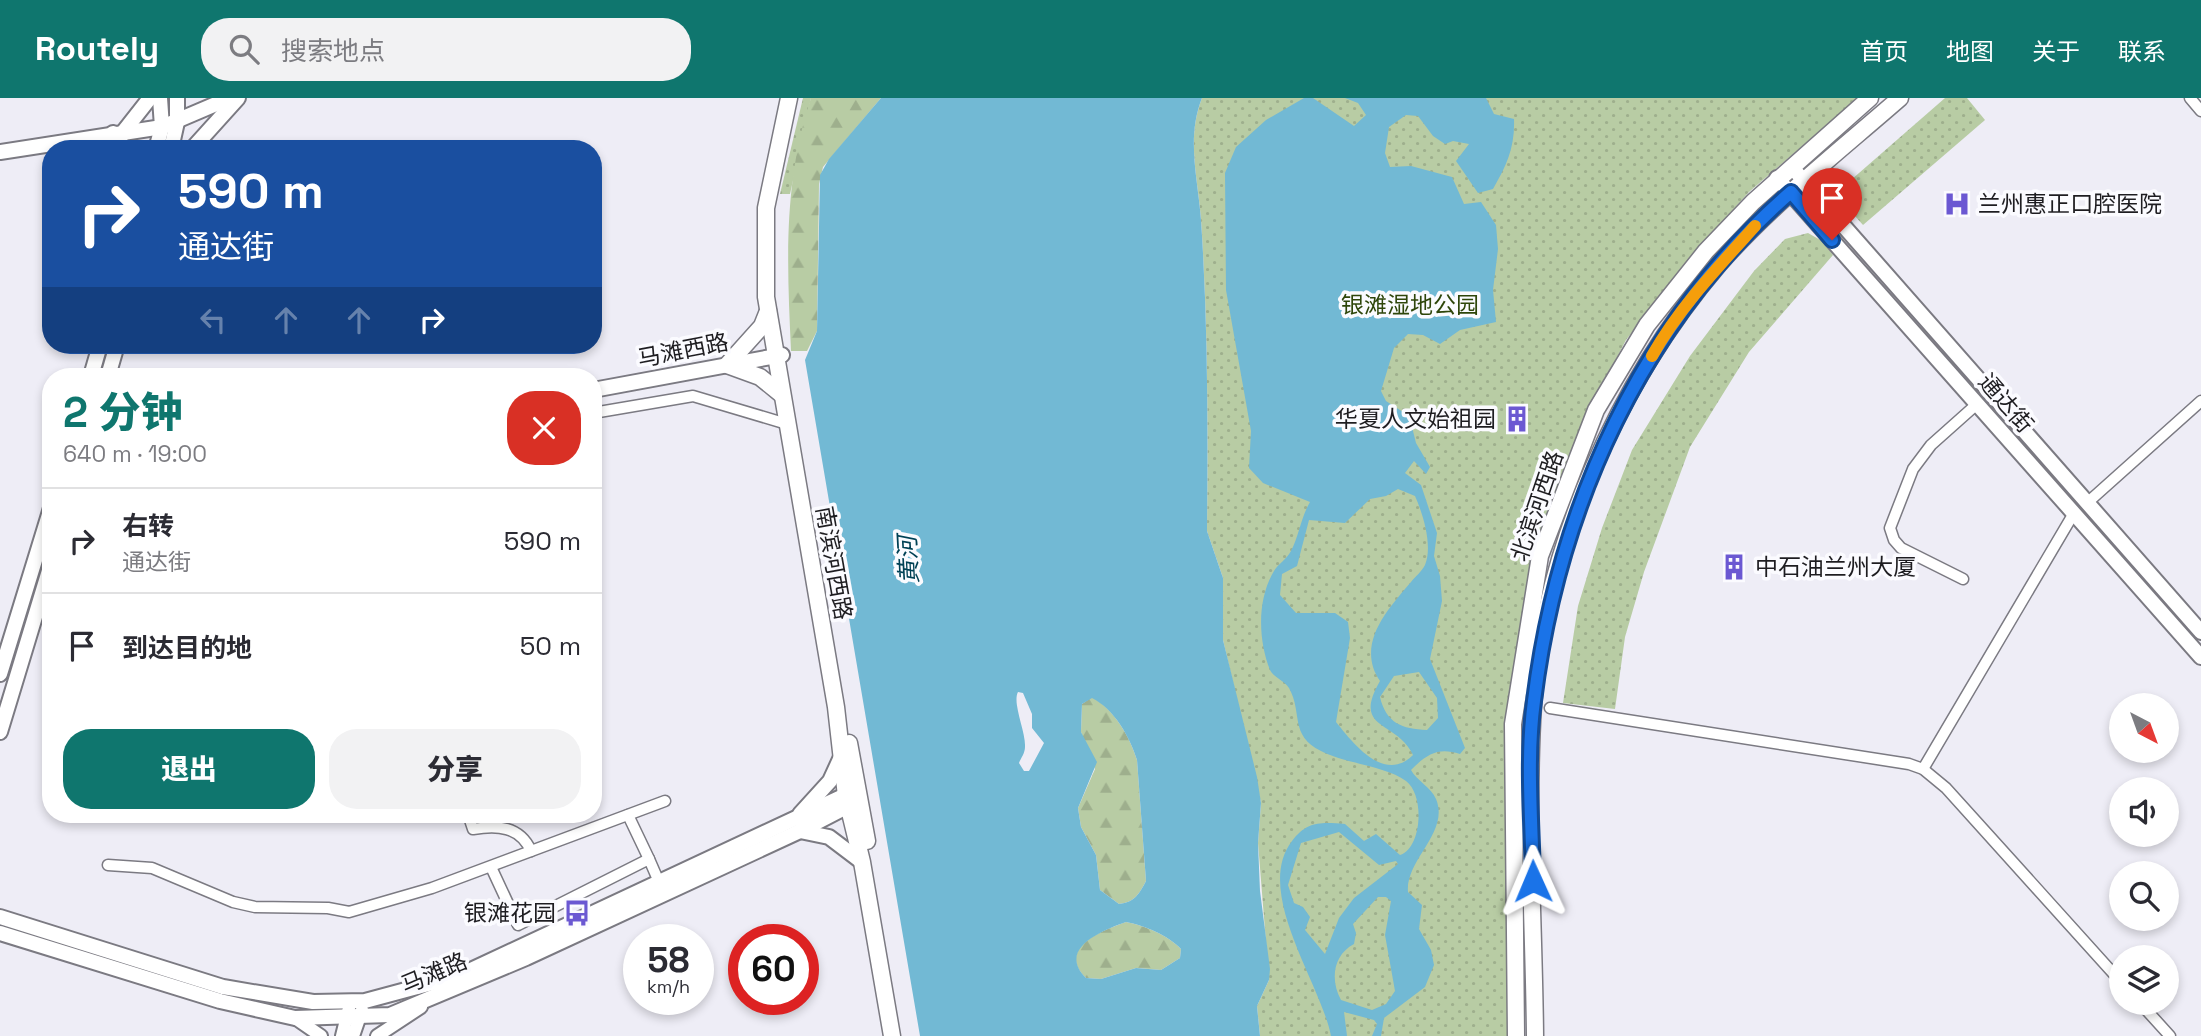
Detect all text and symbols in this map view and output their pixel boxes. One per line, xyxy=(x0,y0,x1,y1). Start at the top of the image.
search box xyxy=(201,18,691,81)
text: Routely xyxy=(35,28,159,70)
icon: search xyxy=(225,30,263,68)
text: 搜索地点 xyxy=(281,34,385,68)
text: 首页 xyxy=(1860,36,1908,67)
text: 地图 xyxy=(1946,36,1994,67)
text: 关于 xyxy=(2032,36,2080,67)
text: 联系 xyxy=(2118,36,2166,67)
text: 590 m xyxy=(178,160,324,222)
icon: right xyxy=(63,168,154,259)
pin xyxy=(1802,168,1862,240)
icon: arrive xyxy=(1813,179,1851,217)
hospital icon: 兰州惠正口腔医院 xyxy=(1942,189,1972,219)
place label: 兰州惠正口腔医院 xyxy=(1978,189,2162,219)
text: 通达街 xyxy=(178,227,274,267)
park label: 银滩湿地公园 xyxy=(1341,290,1479,320)
icon: left xyxy=(194,301,232,339)
icon: ahead xyxy=(267,301,305,339)
icon: ahead xyxy=(340,301,378,339)
icon: right xyxy=(413,301,451,339)
street label: 马滩西路 xyxy=(635,326,731,374)
street label: 通达街 xyxy=(1972,367,2040,439)
text: 2 分钟 xyxy=(63,386,183,439)
button: close xyxy=(507,391,581,465)
place label: 华夏人文始祖园 xyxy=(1335,404,1496,434)
building icon: 华夏人文始祖园 xyxy=(1502,404,1532,434)
text: 640 m · 19:00 xyxy=(63,439,207,469)
street label: 北滨河西路 xyxy=(1504,447,1570,565)
street label: 南滨河西路 xyxy=(809,504,859,622)
text: 右转 xyxy=(122,509,174,543)
icon: right xyxy=(63,522,101,560)
text: 590 m xyxy=(504,524,581,558)
water label: 黄河 xyxy=(891,531,925,585)
text: 通达街 xyxy=(122,547,191,577)
building icon: 中石油兰州大厦 xyxy=(1719,552,1749,582)
place label: 中石油兰州大厦 xyxy=(1755,552,1916,582)
icon: arrive xyxy=(63,627,101,665)
text: 50 m xyxy=(520,629,581,663)
text: 到达目的地 xyxy=(122,631,252,665)
north arrow xyxy=(2109,693,2179,763)
map controls xyxy=(2109,693,2179,1015)
button: 退出 xyxy=(63,729,315,809)
button: 分享 xyxy=(329,729,581,809)
button: sound xyxy=(2109,777,2179,847)
position arrow xyxy=(1496,844,1570,918)
button: search xyxy=(2109,861,2179,931)
place label: 银滩花园 xyxy=(464,898,556,928)
bus stop icon: 银滩花园 xyxy=(562,898,592,928)
speed limit sign: 60 xyxy=(728,924,819,1015)
text: 58 xyxy=(647,938,690,982)
button: layers xyxy=(2109,945,2179,1015)
street label: 马滩路 xyxy=(396,946,472,1000)
text: km/h xyxy=(647,975,690,998)

